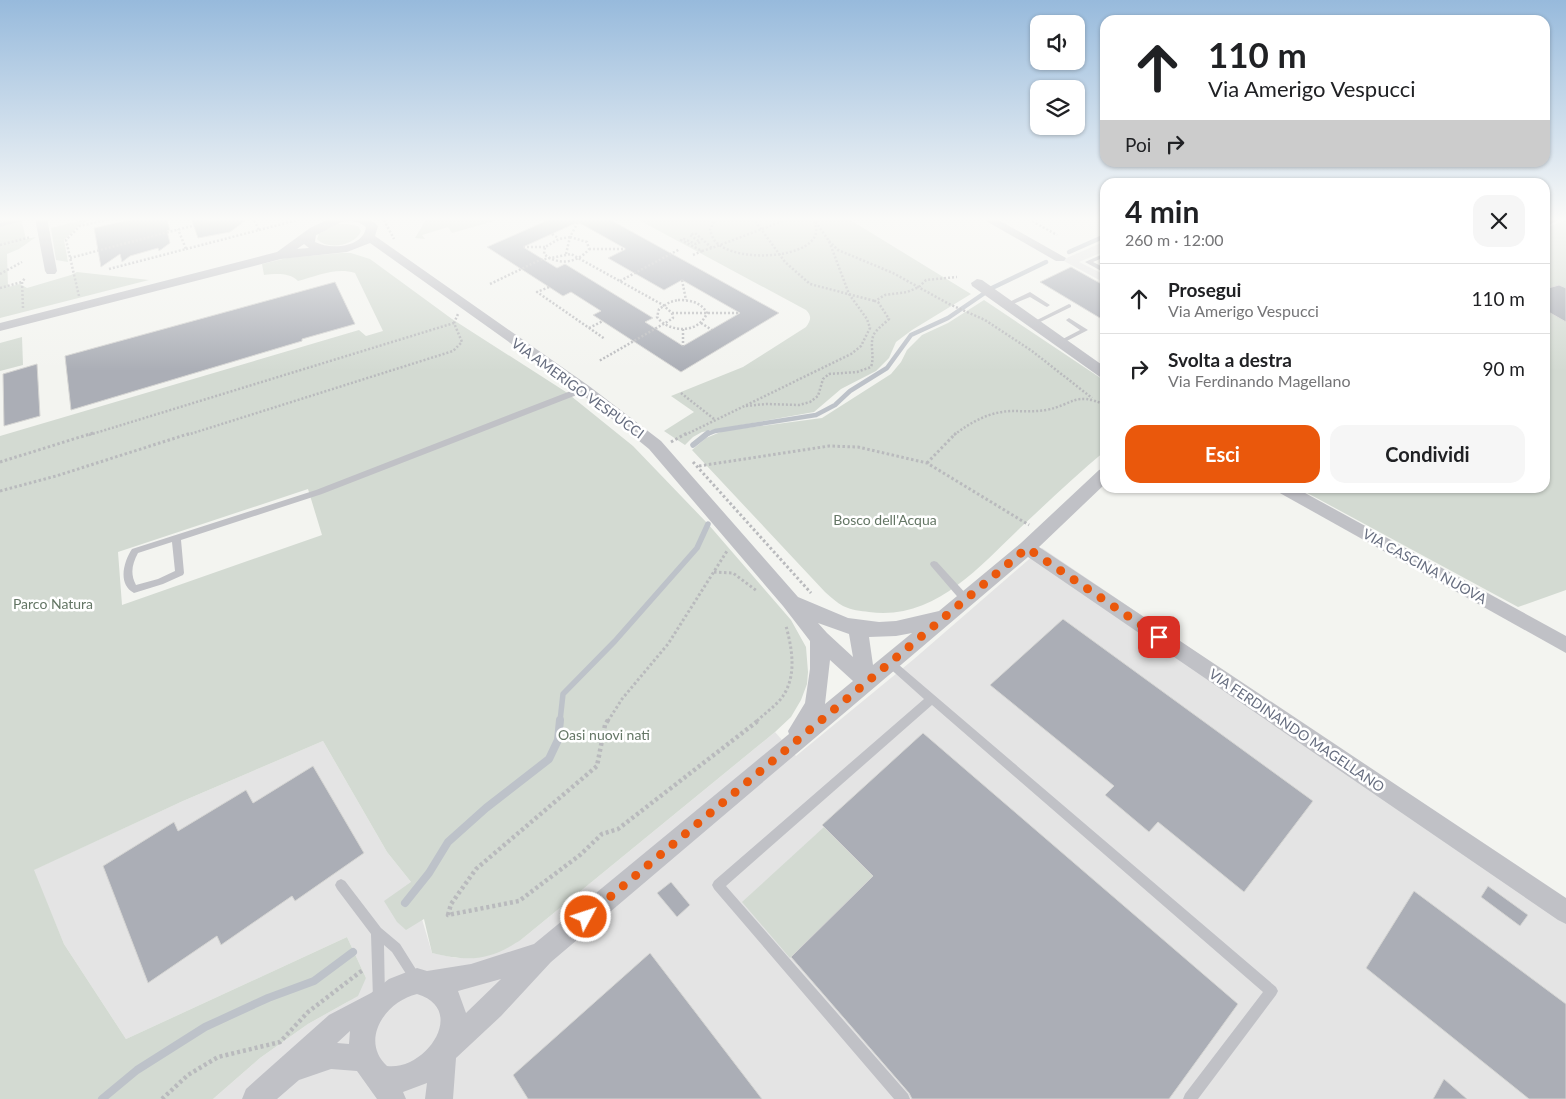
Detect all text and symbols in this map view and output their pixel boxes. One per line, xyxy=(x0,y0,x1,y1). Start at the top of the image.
map controls xyxy=(1030,15,1085,135)
button: sound xyxy=(1030,15,1085,70)
text: 110 m xyxy=(1208,33,1307,75)
icon: ahead xyxy=(1125,35,1190,100)
text: Via Amerigo Vespucci xyxy=(1208,75,1416,102)
button: layers xyxy=(1030,80,1085,135)
icon: right xyxy=(1161,130,1189,158)
text: Poi xyxy=(1125,133,1151,156)
text: 4 min xyxy=(1125,193,1199,229)
button: close xyxy=(1473,195,1525,247)
text: 260 m · 12:00 xyxy=(1125,230,1224,249)
text: Prosegui xyxy=(1168,278,1241,301)
icon: ahead xyxy=(1125,285,1153,313)
text: 110 m xyxy=(1471,287,1525,310)
text: Via Amerigo Vespucci xyxy=(1168,301,1319,320)
street label: VIA AMERIGO VESPUCCI xyxy=(508,334,648,442)
text: Svolta a destra xyxy=(1168,348,1292,371)
icon: right xyxy=(1125,355,1153,383)
text: 90 m xyxy=(1482,357,1525,380)
text: Via Ferdinando Magellano xyxy=(1168,371,1350,390)
button: Esci xyxy=(1125,425,1320,483)
button: Condividi xyxy=(1330,425,1525,483)
park label: Bosco dell'Acqua xyxy=(833,511,937,528)
street label: VIA CASCINA NUOVA xyxy=(1360,525,1490,607)
park label: Parco Natura xyxy=(13,595,93,612)
pin xyxy=(1138,616,1180,658)
icon: arrive xyxy=(1145,623,1173,651)
street label: VIA FERDINANDO MAGELLANO xyxy=(1206,665,1388,795)
park label: Oasi nuovi nati xyxy=(558,726,650,743)
position arrow xyxy=(559,890,611,942)

